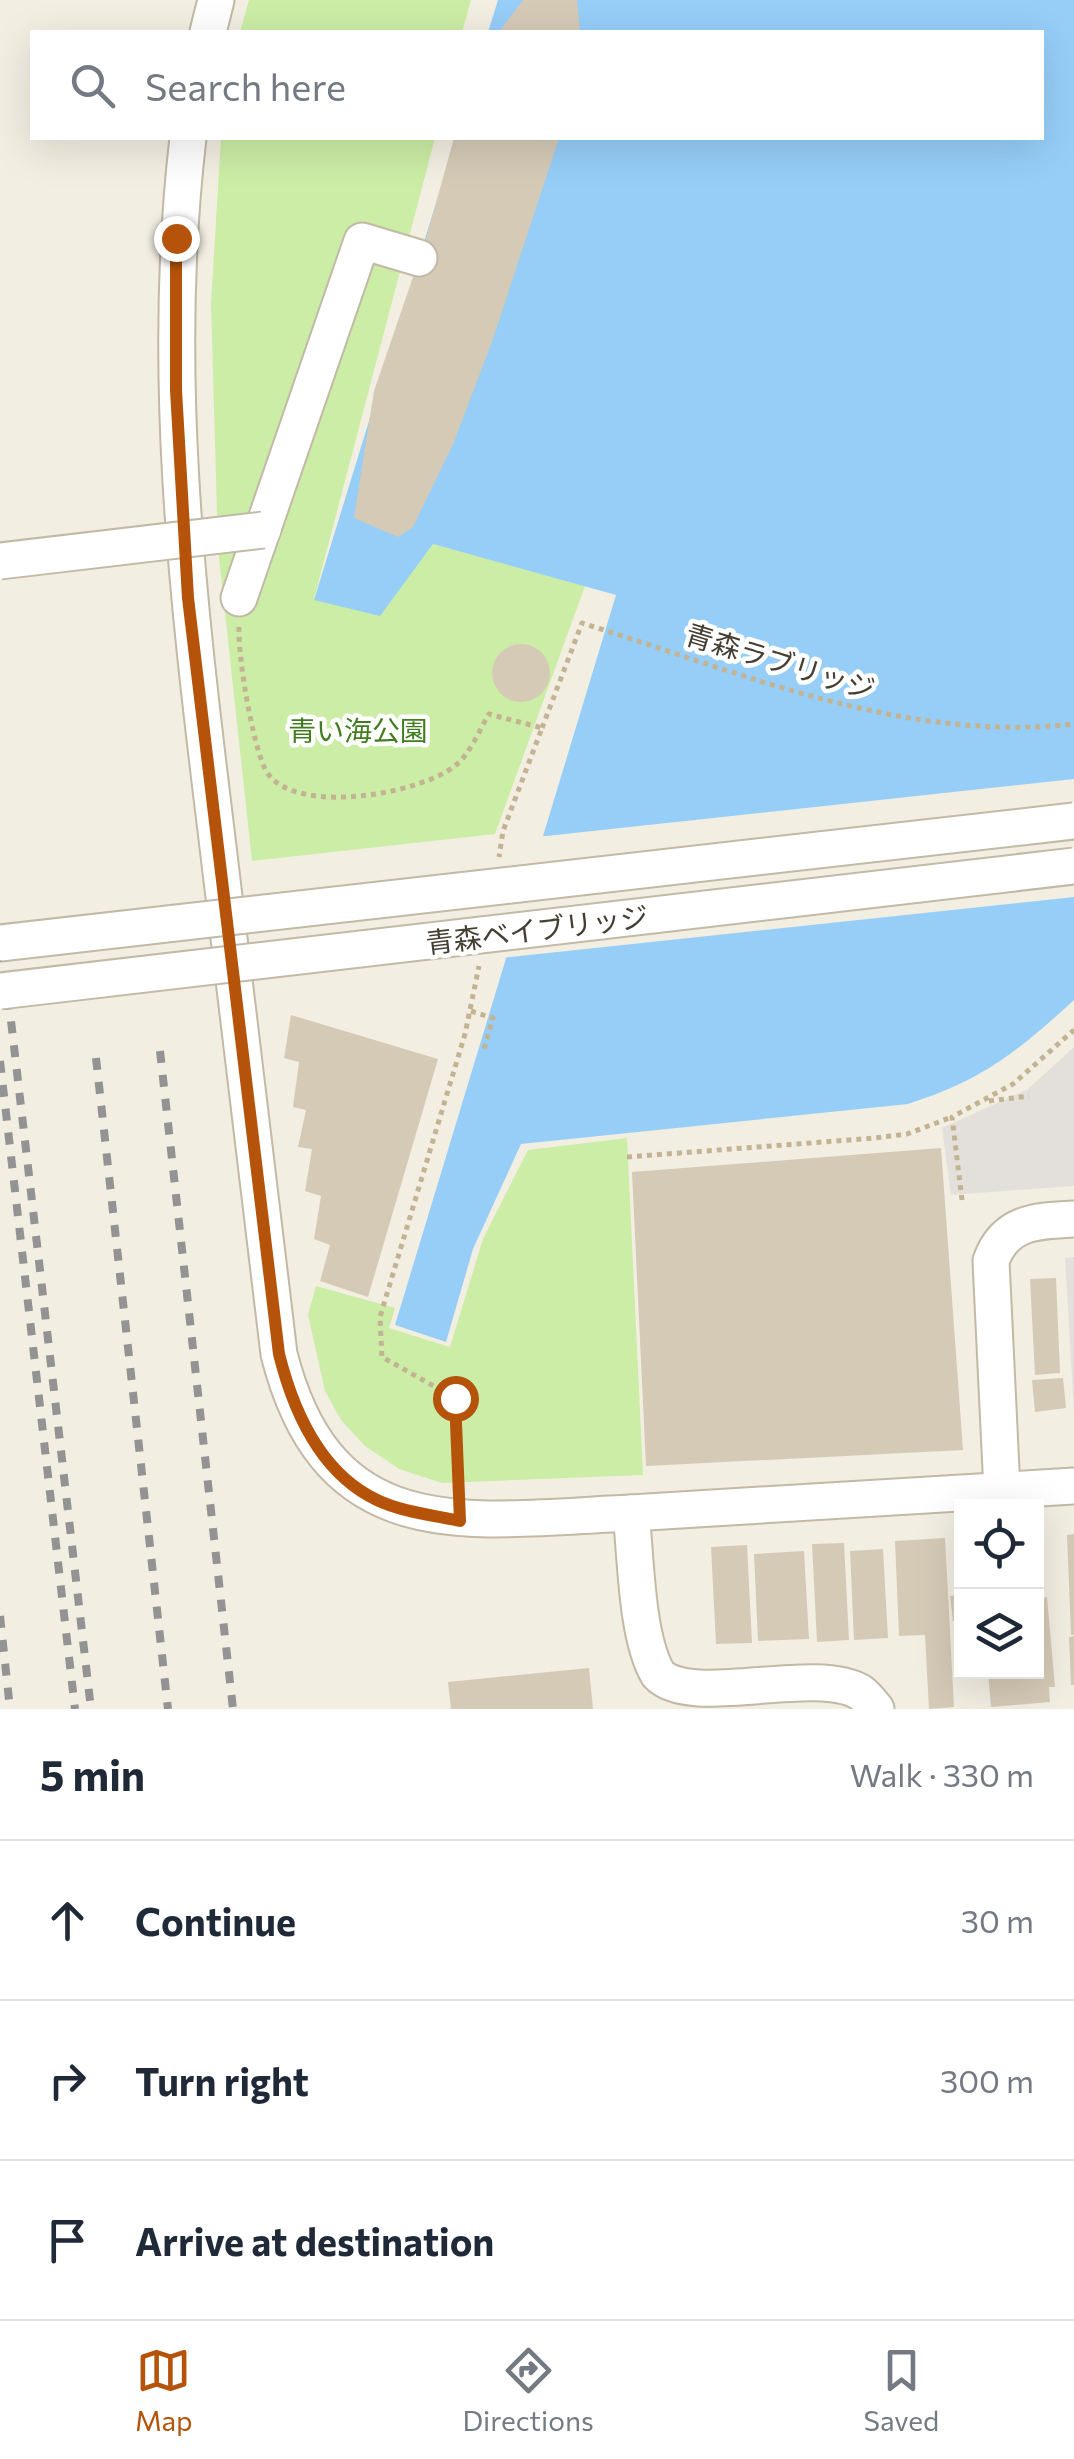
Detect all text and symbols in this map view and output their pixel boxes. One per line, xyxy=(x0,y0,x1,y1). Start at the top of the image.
search box xyxy=(30,30,1044,140)
icon: search xyxy=(65,58,120,113)
text: Search here xyxy=(145,62,346,109)
route end xyxy=(154,216,200,262)
street label: 青森ラブリッジ xyxy=(682,616,879,706)
park label: 青い海公園 xyxy=(288,713,428,747)
street label: 青森ベイブリッジ xyxy=(424,898,650,960)
route start xyxy=(433,1376,479,1422)
map controls xyxy=(954,1499,1044,1679)
button: locate xyxy=(954,1499,1044,1589)
button: layers xyxy=(954,1589,1044,1679)
text: 5 min xyxy=(40,1748,145,1800)
text: Walk · 330 m xyxy=(850,1754,1034,1794)
icon: ahead xyxy=(40,1893,95,1948)
text: Continue xyxy=(135,1897,296,1944)
text: 30 m xyxy=(961,1900,1034,1940)
icon: right xyxy=(40,2053,95,2108)
text: Turn right xyxy=(135,2057,309,2104)
text: 300 m xyxy=(940,2060,1034,2100)
icon: arrive xyxy=(40,2213,95,2268)
text: Arrive at destination xyxy=(135,2217,494,2264)
tab: Map xyxy=(135,2343,193,2437)
tab: Directions xyxy=(462,2343,594,2437)
tab: Saved xyxy=(864,2343,939,2437)

